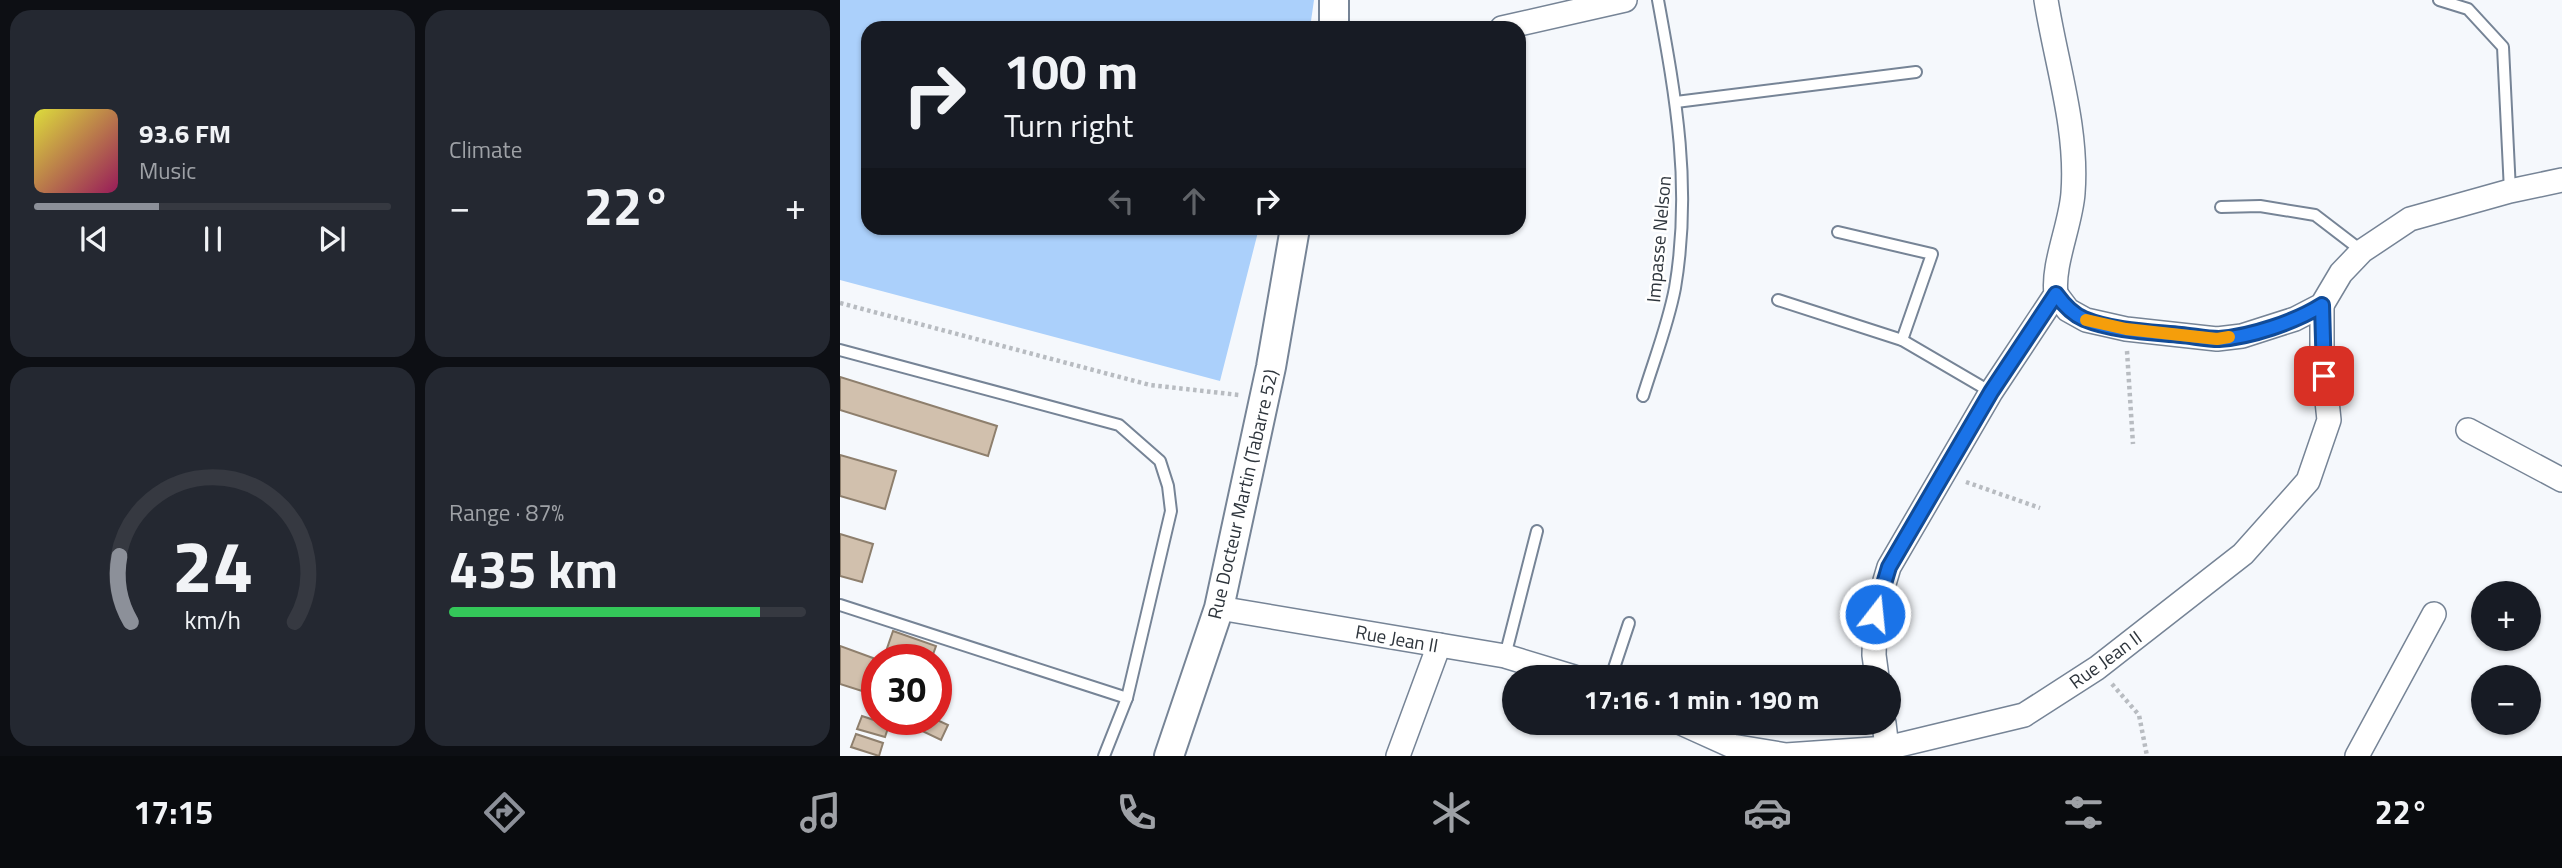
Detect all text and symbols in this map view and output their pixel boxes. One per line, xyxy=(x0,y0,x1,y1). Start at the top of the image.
text: 100 m xyxy=(1004,33,1138,108)
icon: right xyxy=(889,49,980,140)
text: Turn right xyxy=(1004,101,1133,149)
text: 93.6 FM xyxy=(139,114,231,153)
text: Climate xyxy=(449,132,522,167)
text: Music xyxy=(139,153,196,188)
text: 22° xyxy=(584,166,671,245)
street label: Impasse Nelson xyxy=(1638,174,1678,304)
text: − xyxy=(449,177,470,235)
text: + xyxy=(785,177,806,235)
icon: left xyxy=(1102,182,1140,220)
icon: ahead xyxy=(1175,182,1213,220)
icon: right xyxy=(1248,182,1286,220)
icon: previous xyxy=(75,220,113,258)
icon: pause xyxy=(194,220,232,258)
icon: next xyxy=(313,220,351,258)
pin xyxy=(2294,346,2354,406)
icon: arrive xyxy=(2305,357,2343,395)
street label: Rue Docteur Martin (Tabarre 52) xyxy=(1199,366,1285,622)
text: Range · 87% xyxy=(449,495,564,530)
text: 24 xyxy=(172,511,253,621)
text: 435 km xyxy=(449,529,618,608)
position arrow xyxy=(1838,577,1912,651)
map controls xyxy=(2471,581,2541,735)
button: + xyxy=(2471,581,2541,651)
text: km/h xyxy=(184,601,241,639)
street label: Rue Jean II xyxy=(1353,616,1441,660)
street label: Rue Jean II xyxy=(2063,623,2147,695)
speed limit sign: 30 xyxy=(861,644,952,735)
button: − xyxy=(2471,665,2541,735)
text: 17:16 · 1 min · 190 m xyxy=(1584,680,1819,719)
text: 17:15 xyxy=(133,788,213,836)
icon: directions xyxy=(480,788,529,837)
icon: music xyxy=(796,788,845,837)
icon: phone xyxy=(1112,788,1161,837)
icon: climate xyxy=(1427,788,1476,837)
icon: car xyxy=(1743,788,1792,837)
icon: filters xyxy=(2059,788,2108,837)
text: 22° xyxy=(2375,788,2429,836)

